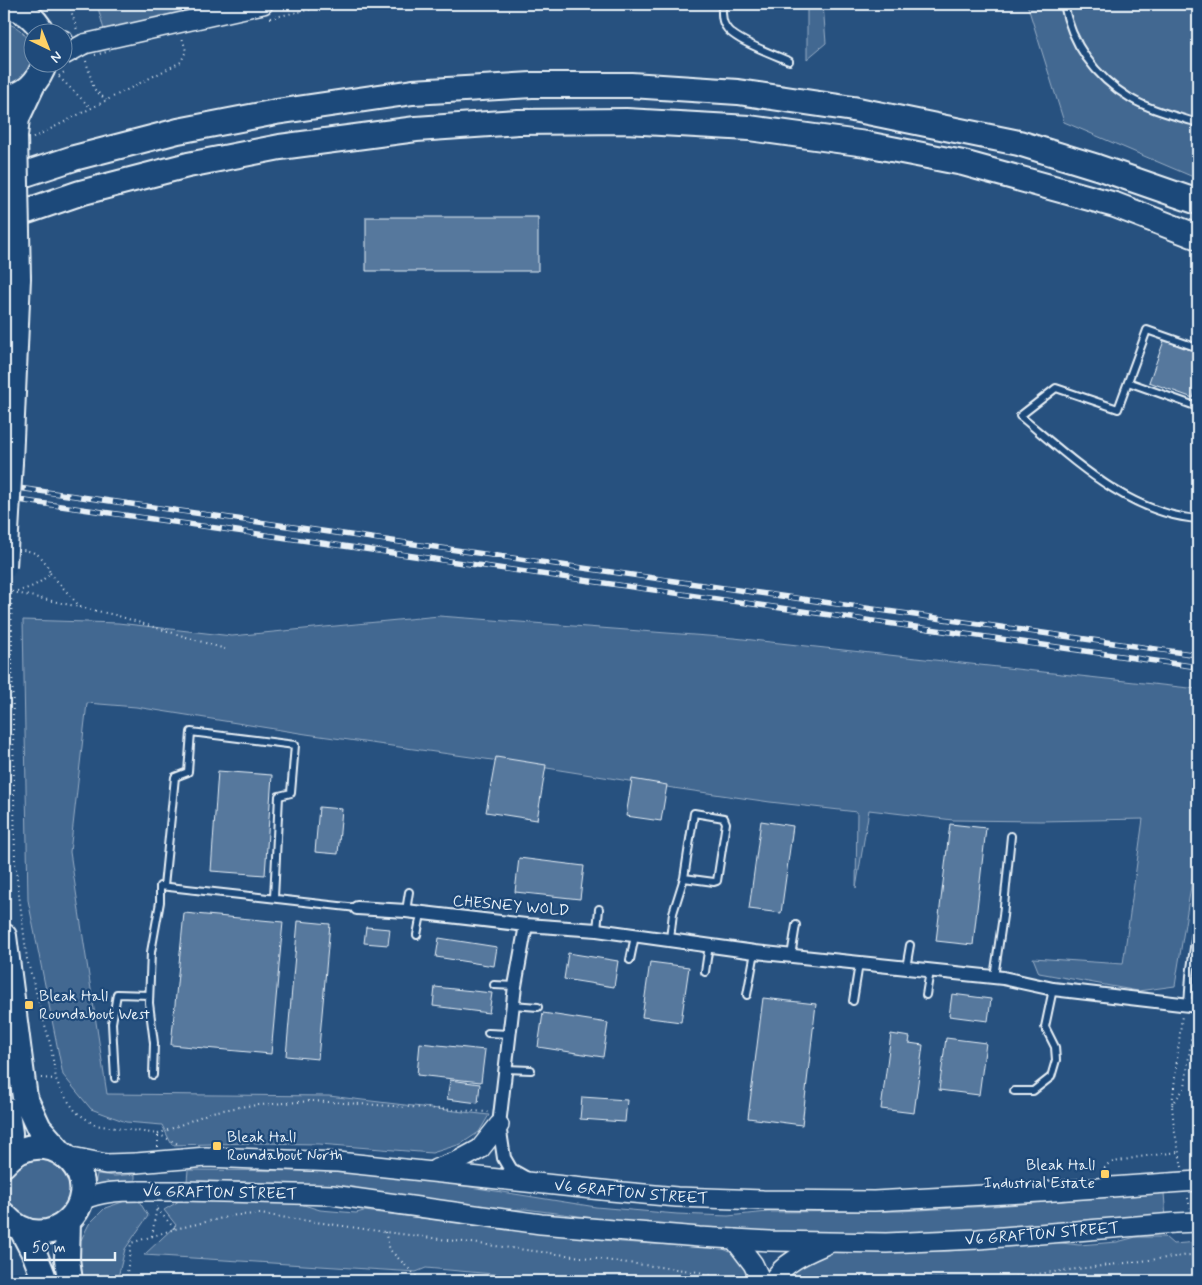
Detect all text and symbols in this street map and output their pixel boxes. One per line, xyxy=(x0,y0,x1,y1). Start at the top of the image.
north arrow xyxy=(22,22,72,72)
text: N xyxy=(47,47,66,67)
street label: CHESNEY WOLD xyxy=(452,890,570,922)
place label: Bleak Hall Roundabout West xyxy=(39,986,150,1025)
marker: Bleak Hall Roundabout West xyxy=(23,999,35,1011)
place label: Bleak Hall Roundabout North xyxy=(227,1127,343,1166)
marker: Bleak Hall Roundabout North xyxy=(211,1140,223,1152)
place label: Bleak Hall Industrial Estate xyxy=(984,1155,1095,1194)
marker: Bleak Hall Industrial Estate xyxy=(1099,1168,1111,1180)
street label: V6 GRAFTON STREET xyxy=(553,1175,709,1209)
street label: V6 GRAFTON STREET xyxy=(143,1181,297,1205)
street label: V6 GRAFTON STREET xyxy=(964,1217,1120,1250)
scale bar xyxy=(25,1230,115,1262)
text: 50 m xyxy=(32,1238,66,1258)

